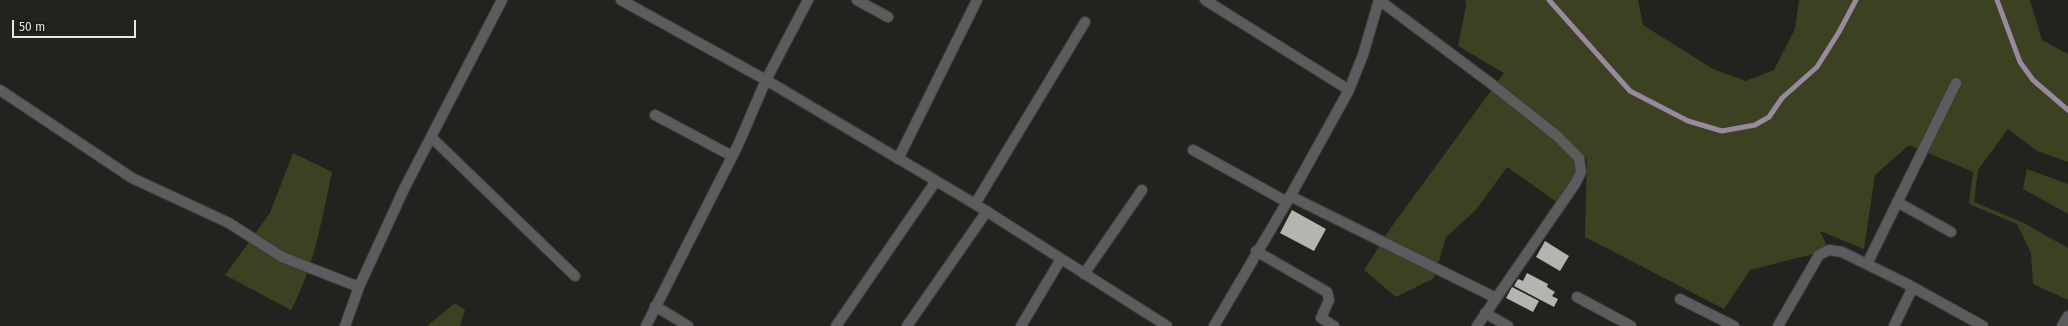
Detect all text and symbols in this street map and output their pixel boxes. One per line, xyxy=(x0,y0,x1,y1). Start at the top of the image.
scale bar xyxy=(14,12,138,38)
text: 50 m xyxy=(19,20,45,34)

